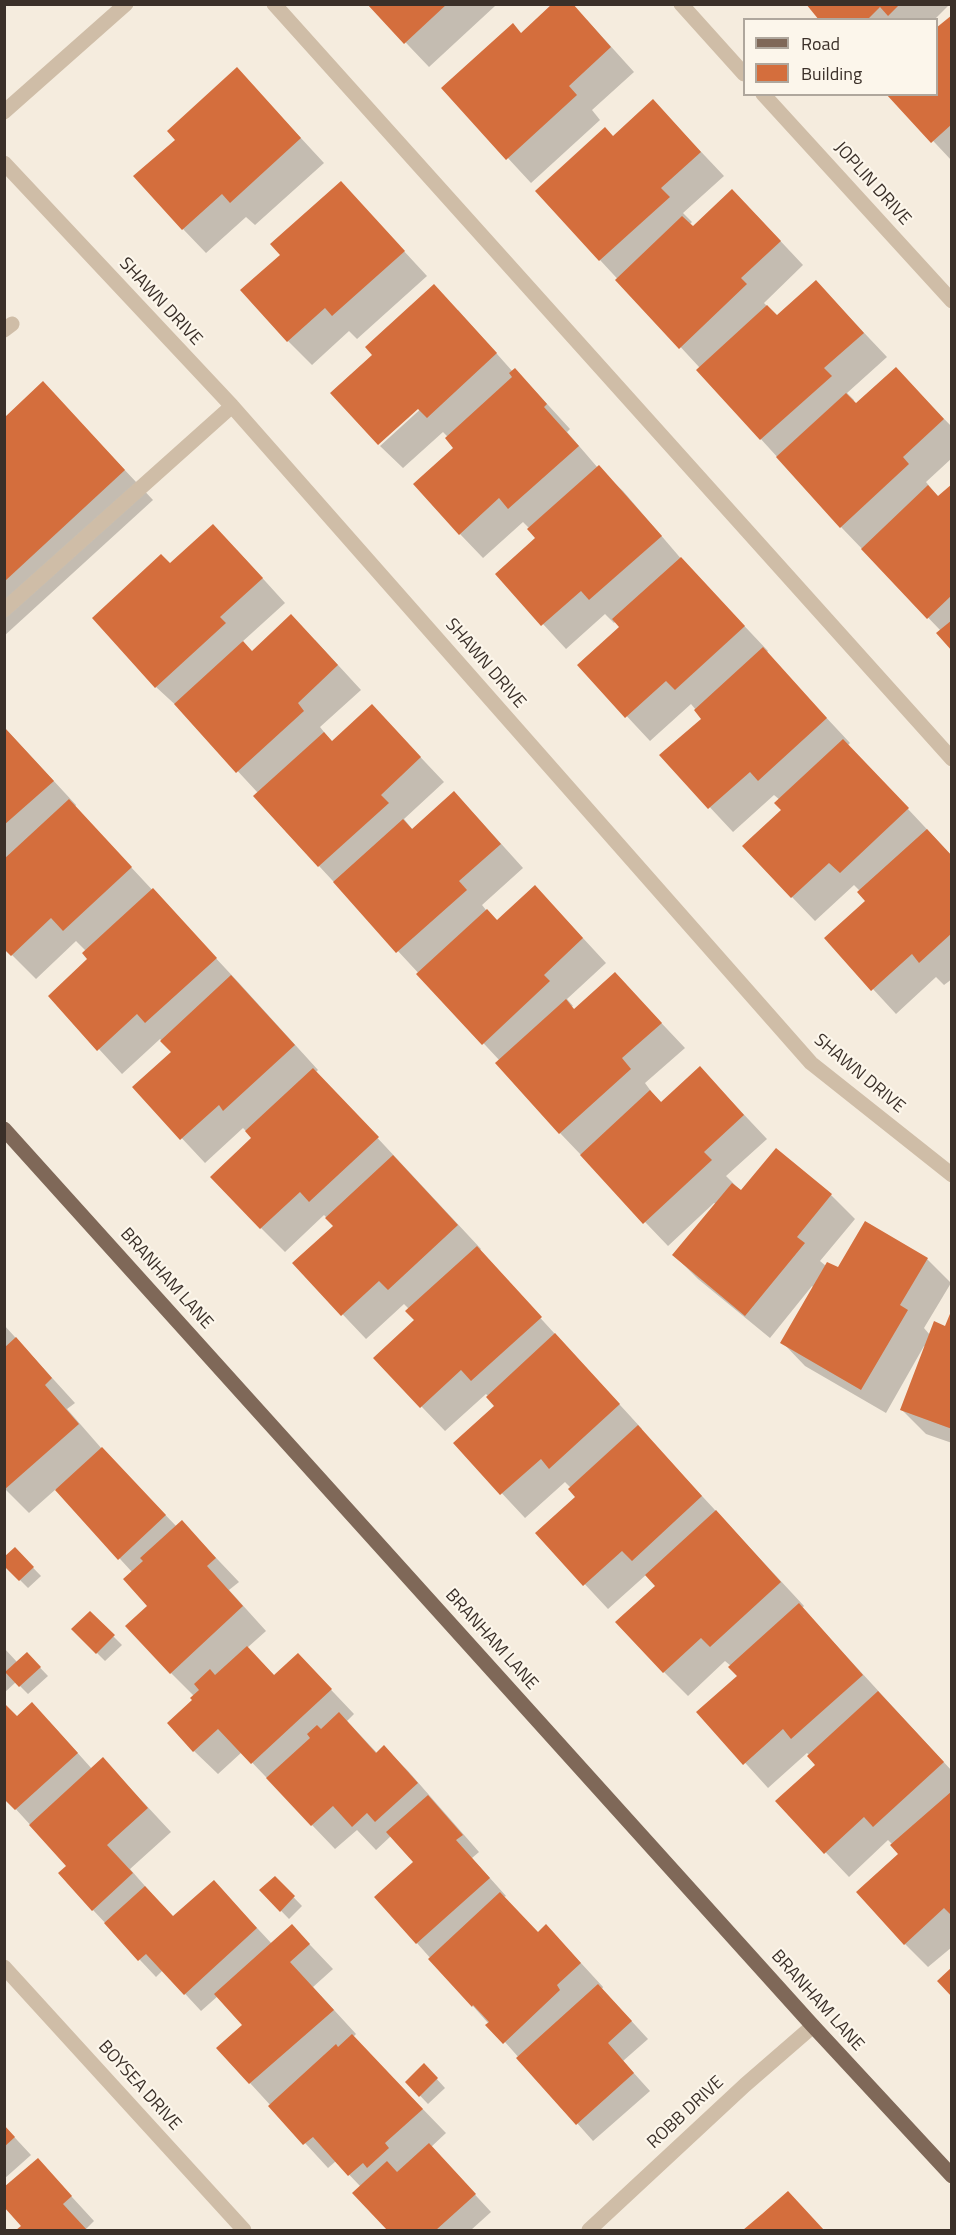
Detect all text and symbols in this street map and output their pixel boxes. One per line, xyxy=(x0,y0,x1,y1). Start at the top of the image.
legend xyxy=(743,18,938,96)
text: Road xyxy=(801,30,840,57)
text: Building xyxy=(801,60,862,87)
street label: JOPLIN DRIVE xyxy=(829,138,915,230)
street label: SHAWN DRIVE xyxy=(114,254,206,350)
street label: SHAWN DRIVE xyxy=(440,615,530,713)
street label: SHAWN DRIVE xyxy=(809,1030,909,1118)
street label: BRANHAM LANE xyxy=(115,1224,217,1334)
street label: BRANHAM LANE xyxy=(440,1585,542,1695)
street label: BRANHAM LANE xyxy=(766,1946,868,2056)
street label: BOYSEA DRIVE xyxy=(93,2036,185,2136)
street label: ROBB DRIVE xyxy=(643,2072,729,2154)

